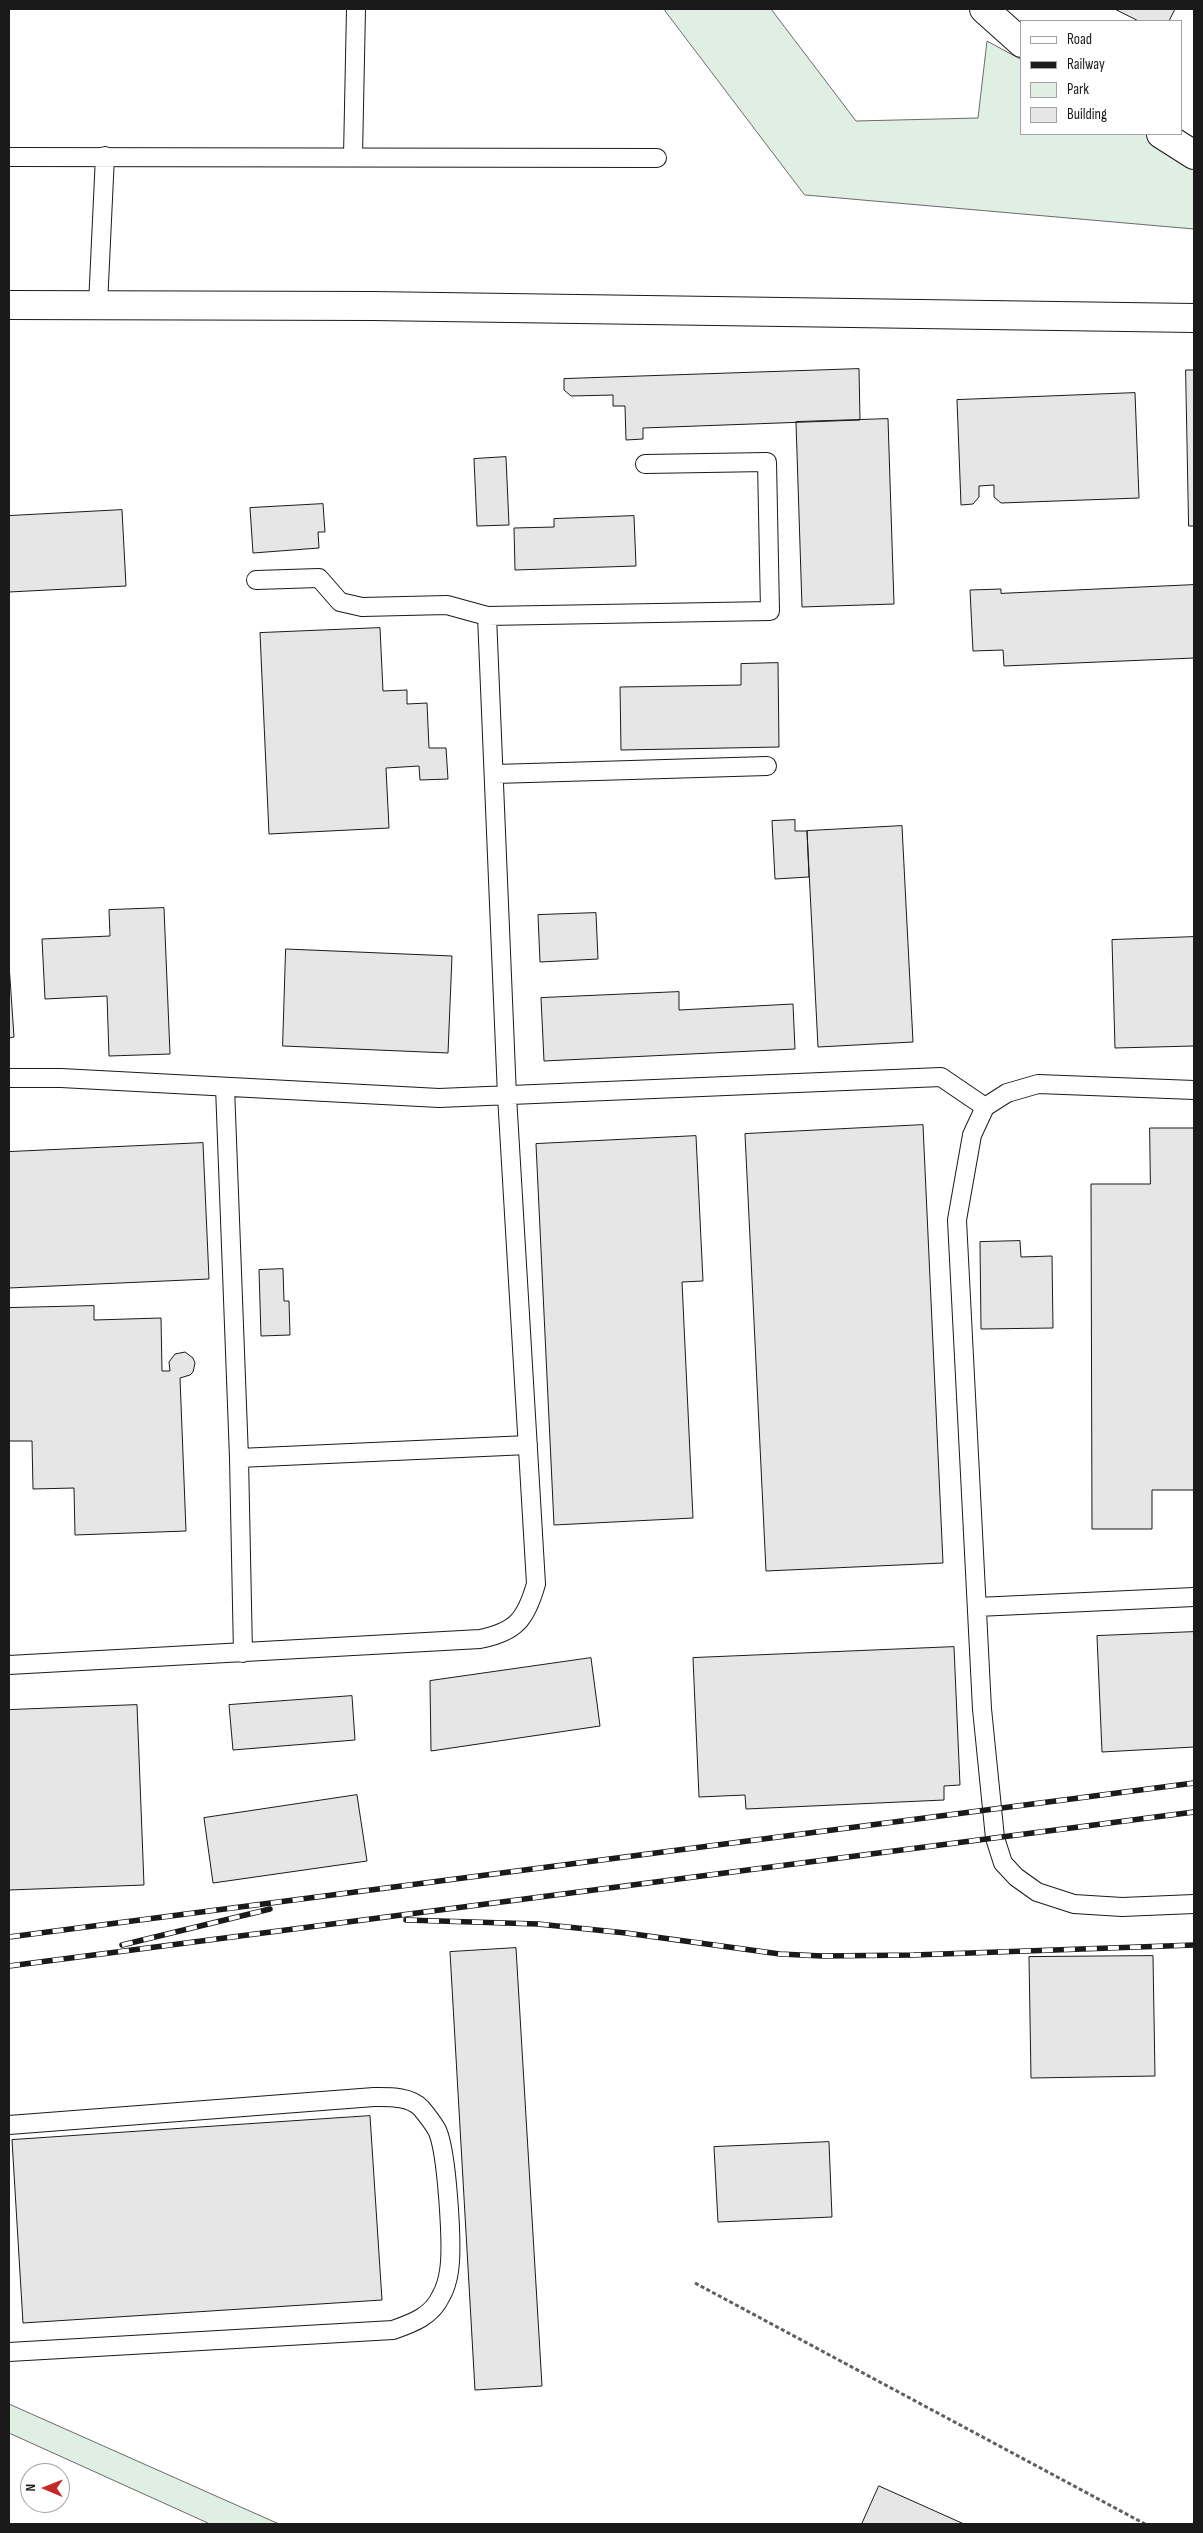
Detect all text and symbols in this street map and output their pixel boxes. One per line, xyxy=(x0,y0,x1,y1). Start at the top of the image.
legend xyxy=(1020,20,1183,135)
text: Road xyxy=(1067,30,1092,49)
text: Railway xyxy=(1067,55,1105,74)
text: Park xyxy=(1067,80,1089,99)
text: Building xyxy=(1067,105,1107,124)
north arrow xyxy=(20,2463,70,2513)
text: N xyxy=(22,2484,39,2492)

